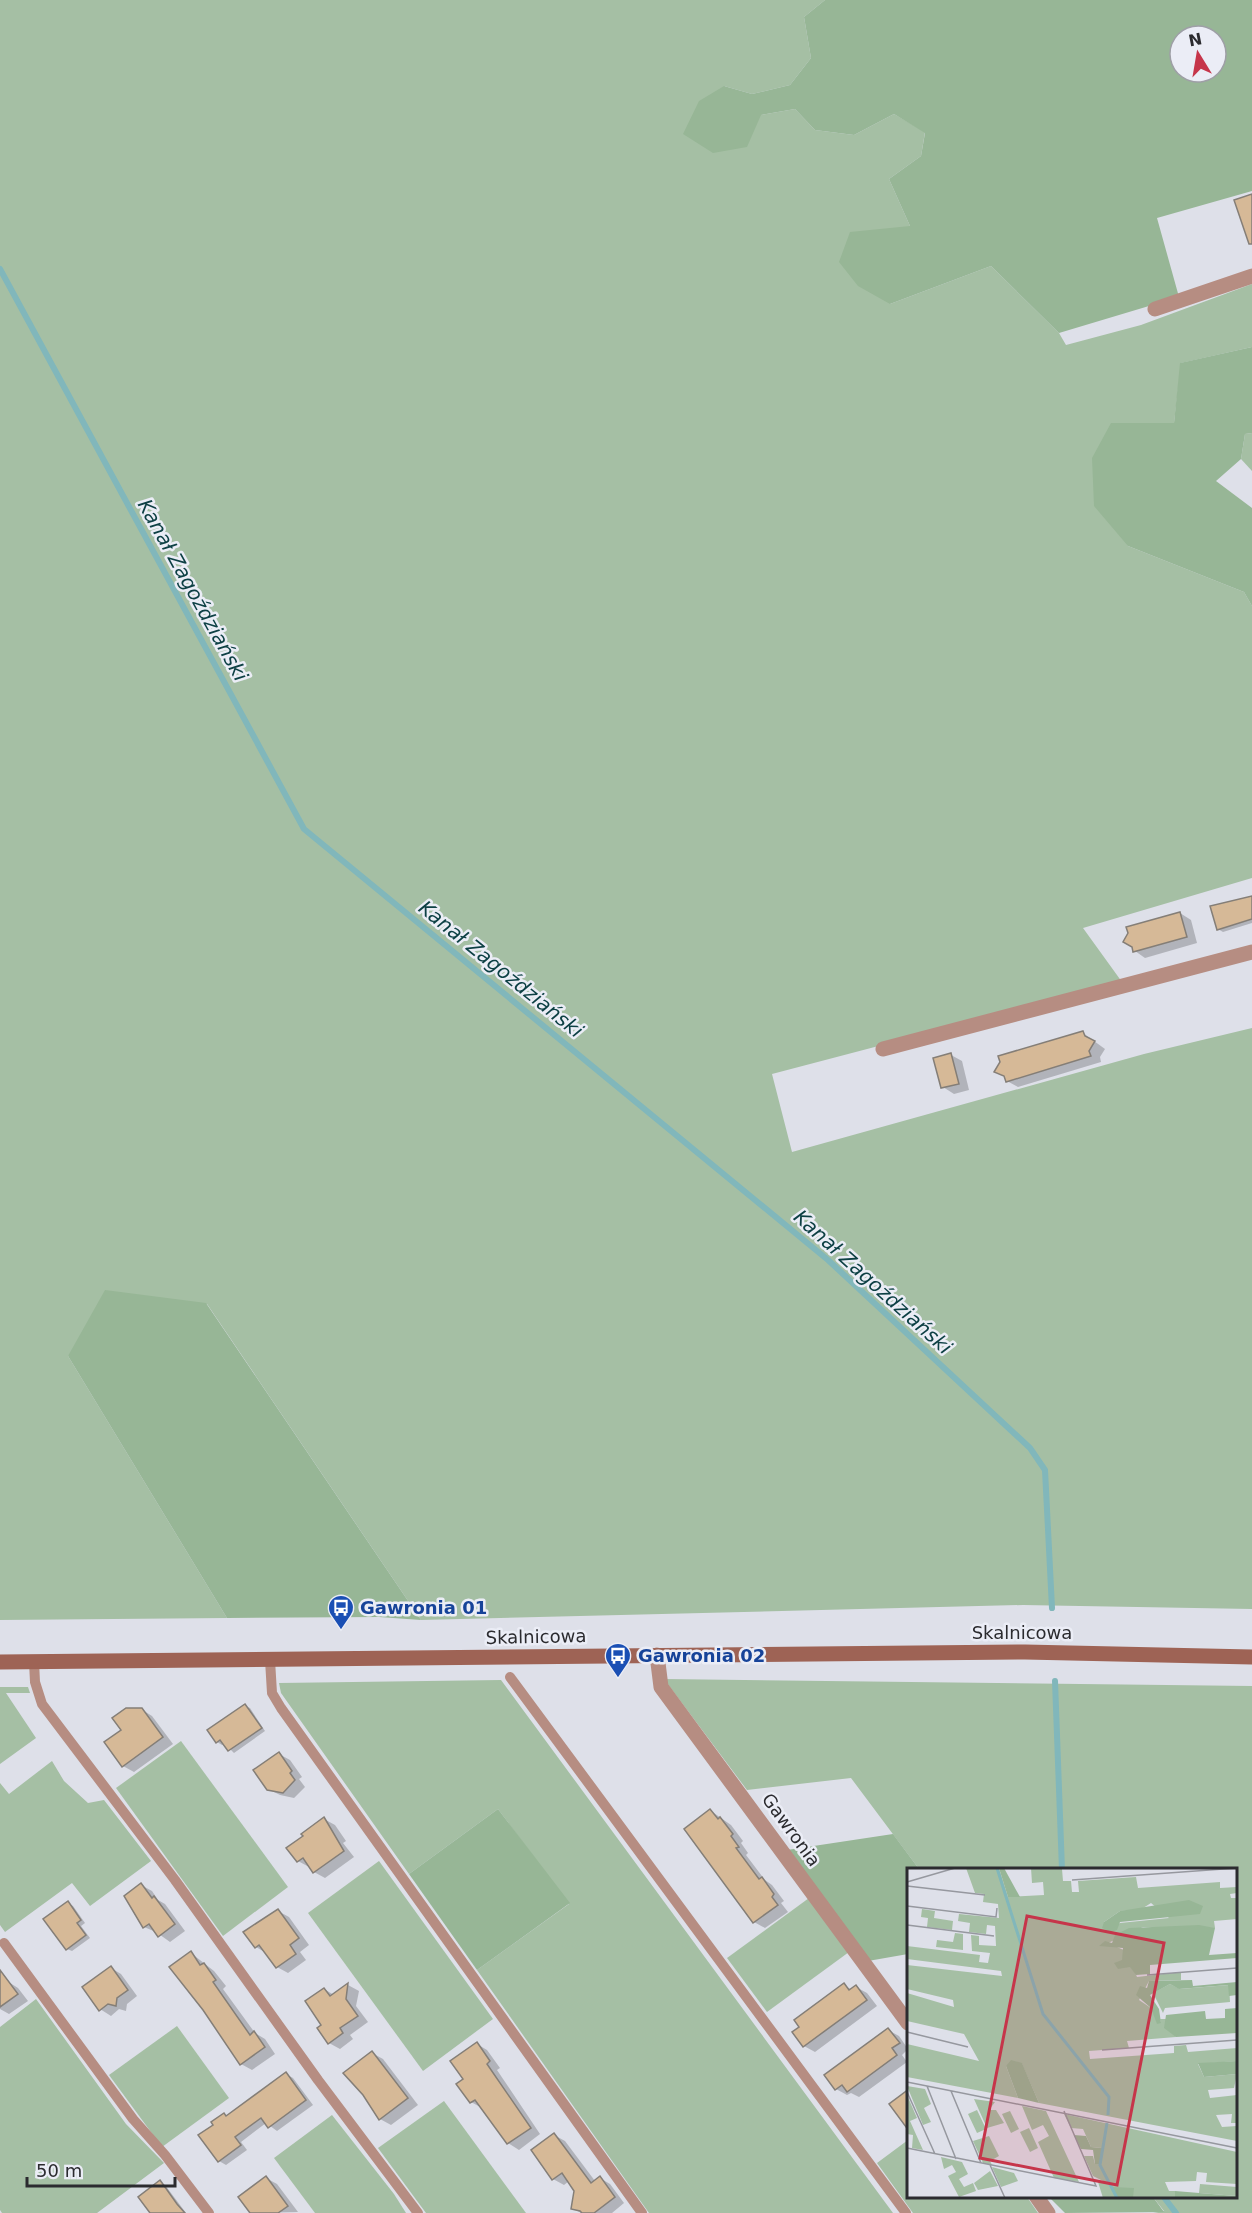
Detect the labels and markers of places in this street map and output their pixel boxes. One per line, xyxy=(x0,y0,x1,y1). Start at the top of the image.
bus stop icon: Gawronia 01 xyxy=(326,1593,356,1631)
place label: Gawronia 01 xyxy=(360,1597,487,1618)
bus stop icon: Gawronia 02 xyxy=(603,1641,633,1679)
place label: Gawronia 02 xyxy=(638,1645,765,1666)

